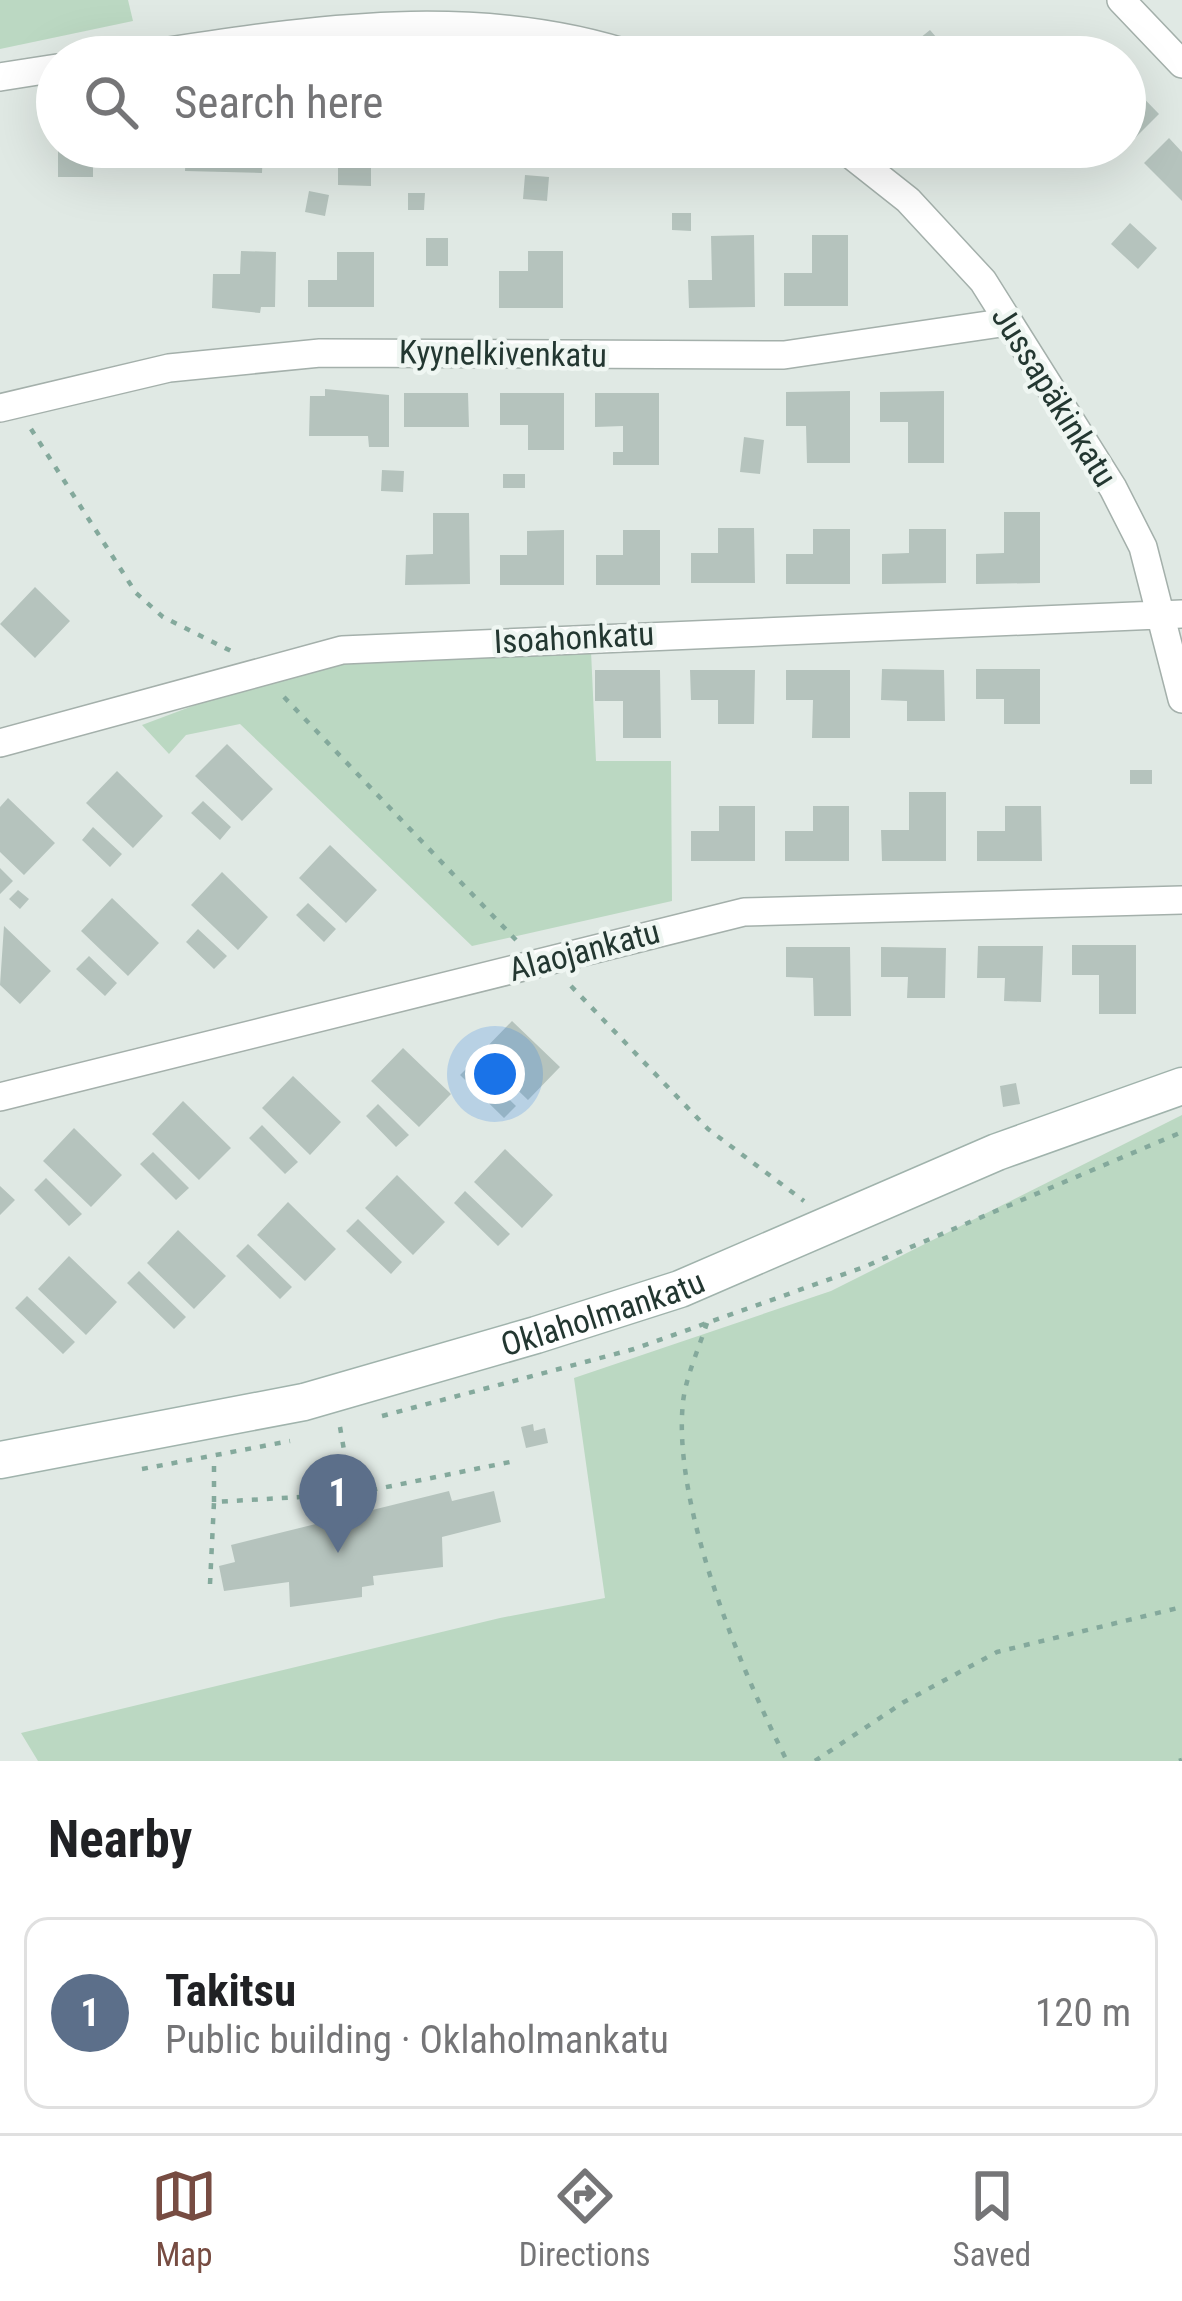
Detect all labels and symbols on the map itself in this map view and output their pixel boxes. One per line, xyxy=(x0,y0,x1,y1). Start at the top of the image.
street label: Jussapäkinkatu xyxy=(984,299,1125,493)
street label: Kyynelkivenkatu xyxy=(399,332,607,375)
street label: Isoahonkatu xyxy=(493,614,655,661)
street label: Alaojankatu xyxy=(504,912,664,989)
your location xyxy=(465,1044,525,1104)
street label: Oklaholmankatu xyxy=(497,1262,710,1364)
pin: 1 xyxy=(299,1454,377,1553)

